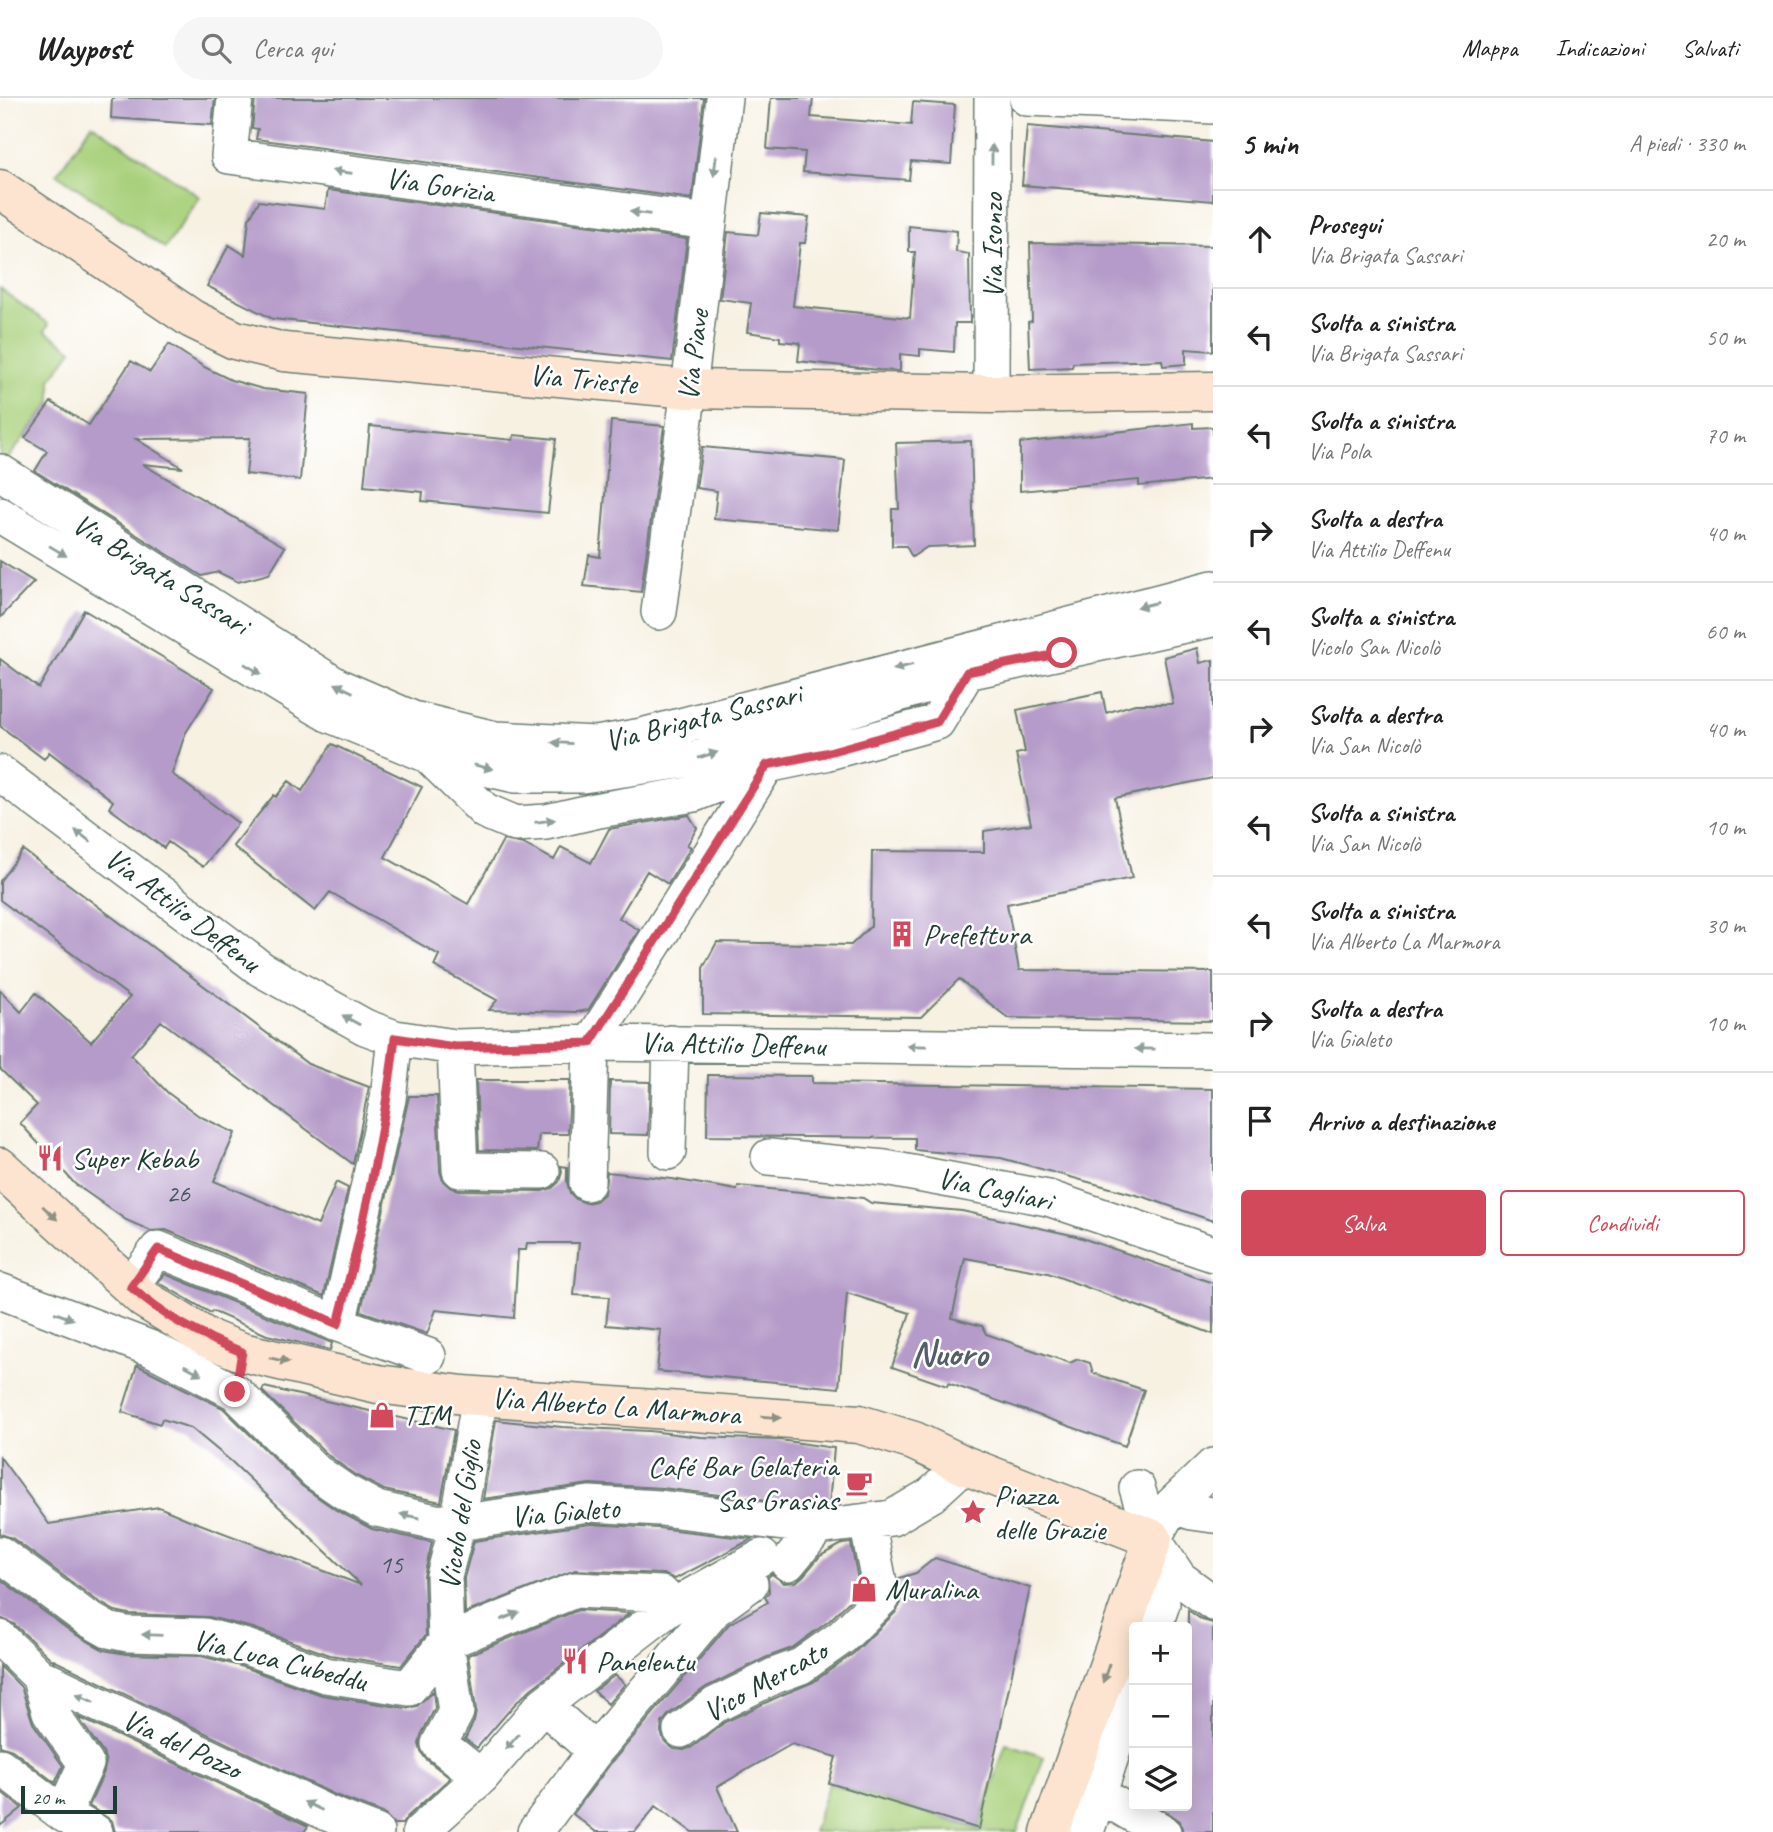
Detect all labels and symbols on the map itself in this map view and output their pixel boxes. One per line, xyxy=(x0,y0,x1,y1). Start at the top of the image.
one-way arrow xyxy=(986,143,998,165)
one-way arrow xyxy=(710,155,721,177)
street label: Via Gorizia xyxy=(383,159,499,212)
one-way arrow xyxy=(331,166,353,177)
street label: Via Isonzo xyxy=(973,192,1011,299)
one-way arrow xyxy=(629,207,651,218)
street label: Via Piave xyxy=(669,305,718,403)
street label: Via Trieste xyxy=(528,355,641,403)
street label: Via Brigata Sassari xyxy=(66,505,259,645)
one-way arrow xyxy=(49,545,68,557)
one-way arrow xyxy=(1136,600,1158,611)
route start xyxy=(1046,637,1077,668)
one-way arrow xyxy=(243,662,262,675)
one-way arrow xyxy=(891,662,913,673)
street label: Via Brigata Sassari xyxy=(601,673,808,760)
one-way arrow xyxy=(334,683,354,694)
one-way arrow xyxy=(551,737,573,748)
one-way arrow xyxy=(697,749,718,759)
one-way arrow xyxy=(472,762,494,773)
one-way arrow xyxy=(534,816,556,827)
one-way arrow xyxy=(74,829,93,843)
street label: Via Attilio Deffenu xyxy=(98,839,270,982)
place label: Prefettura xyxy=(923,915,1033,953)
building icon: Prefettura xyxy=(887,919,917,949)
one-way arrow xyxy=(342,1014,361,1026)
street label: Via Attilio Deffenu xyxy=(640,1023,828,1065)
one-way arrow xyxy=(906,1040,928,1052)
one-way arrow xyxy=(1134,1043,1156,1055)
place label: Super Kebab xyxy=(71,1139,200,1177)
restaurant icon: Super Kebab xyxy=(35,1143,65,1173)
street label: Via Cagliari xyxy=(934,1158,1059,1220)
house number: 26 xyxy=(166,1177,191,1210)
one-way arrow xyxy=(41,1205,58,1221)
one-way arrow xyxy=(53,1311,74,1322)
district label: Nuoro xyxy=(911,1329,990,1376)
one-way arrow xyxy=(268,1355,290,1366)
one-way arrow xyxy=(184,1364,204,1376)
route end xyxy=(219,1376,250,1407)
street label: Via Alberto La Marmora xyxy=(490,1378,744,1434)
place label: TIM xyxy=(403,1396,453,1434)
shop icon: TIM xyxy=(367,1400,397,1430)
one-way arrow xyxy=(761,1412,783,1423)
street label: Vicolo del Giglio xyxy=(429,1436,491,1592)
place label: Café Bar Gelateria Sas Grasias xyxy=(648,1447,841,1519)
cafe icon: Café Bar Gelateria Sas Grasias xyxy=(844,1468,874,1498)
place label: Piazza delle Grazie xyxy=(994,1476,1107,1548)
street label: Via Gialeto xyxy=(509,1488,622,1536)
place icon: Piazza delle Grazie xyxy=(958,1497,988,1527)
one-way arrow xyxy=(399,1510,421,1521)
house number: 15 xyxy=(379,1548,404,1581)
place label: Muralina xyxy=(885,1570,979,1608)
shop icon: Muralina xyxy=(849,1574,879,1604)
one-way arrow xyxy=(499,1610,520,1621)
street label: Via Luca Cubeddu xyxy=(189,1620,372,1700)
one-way arrow xyxy=(141,1629,163,1641)
street label: Vico Mercato xyxy=(696,1630,837,1731)
place label: Panelentu xyxy=(596,1642,696,1680)
restaurant icon: Panelentu xyxy=(560,1646,590,1676)
one-way arrow xyxy=(1100,1663,1111,1684)
one-way arrow xyxy=(75,1692,95,1704)
street label: Via del Pozzo xyxy=(117,1700,250,1789)
one-way arrow xyxy=(505,1733,520,1750)
scale bar xyxy=(21,1783,117,1815)
one-way arrow xyxy=(303,1801,323,1812)

